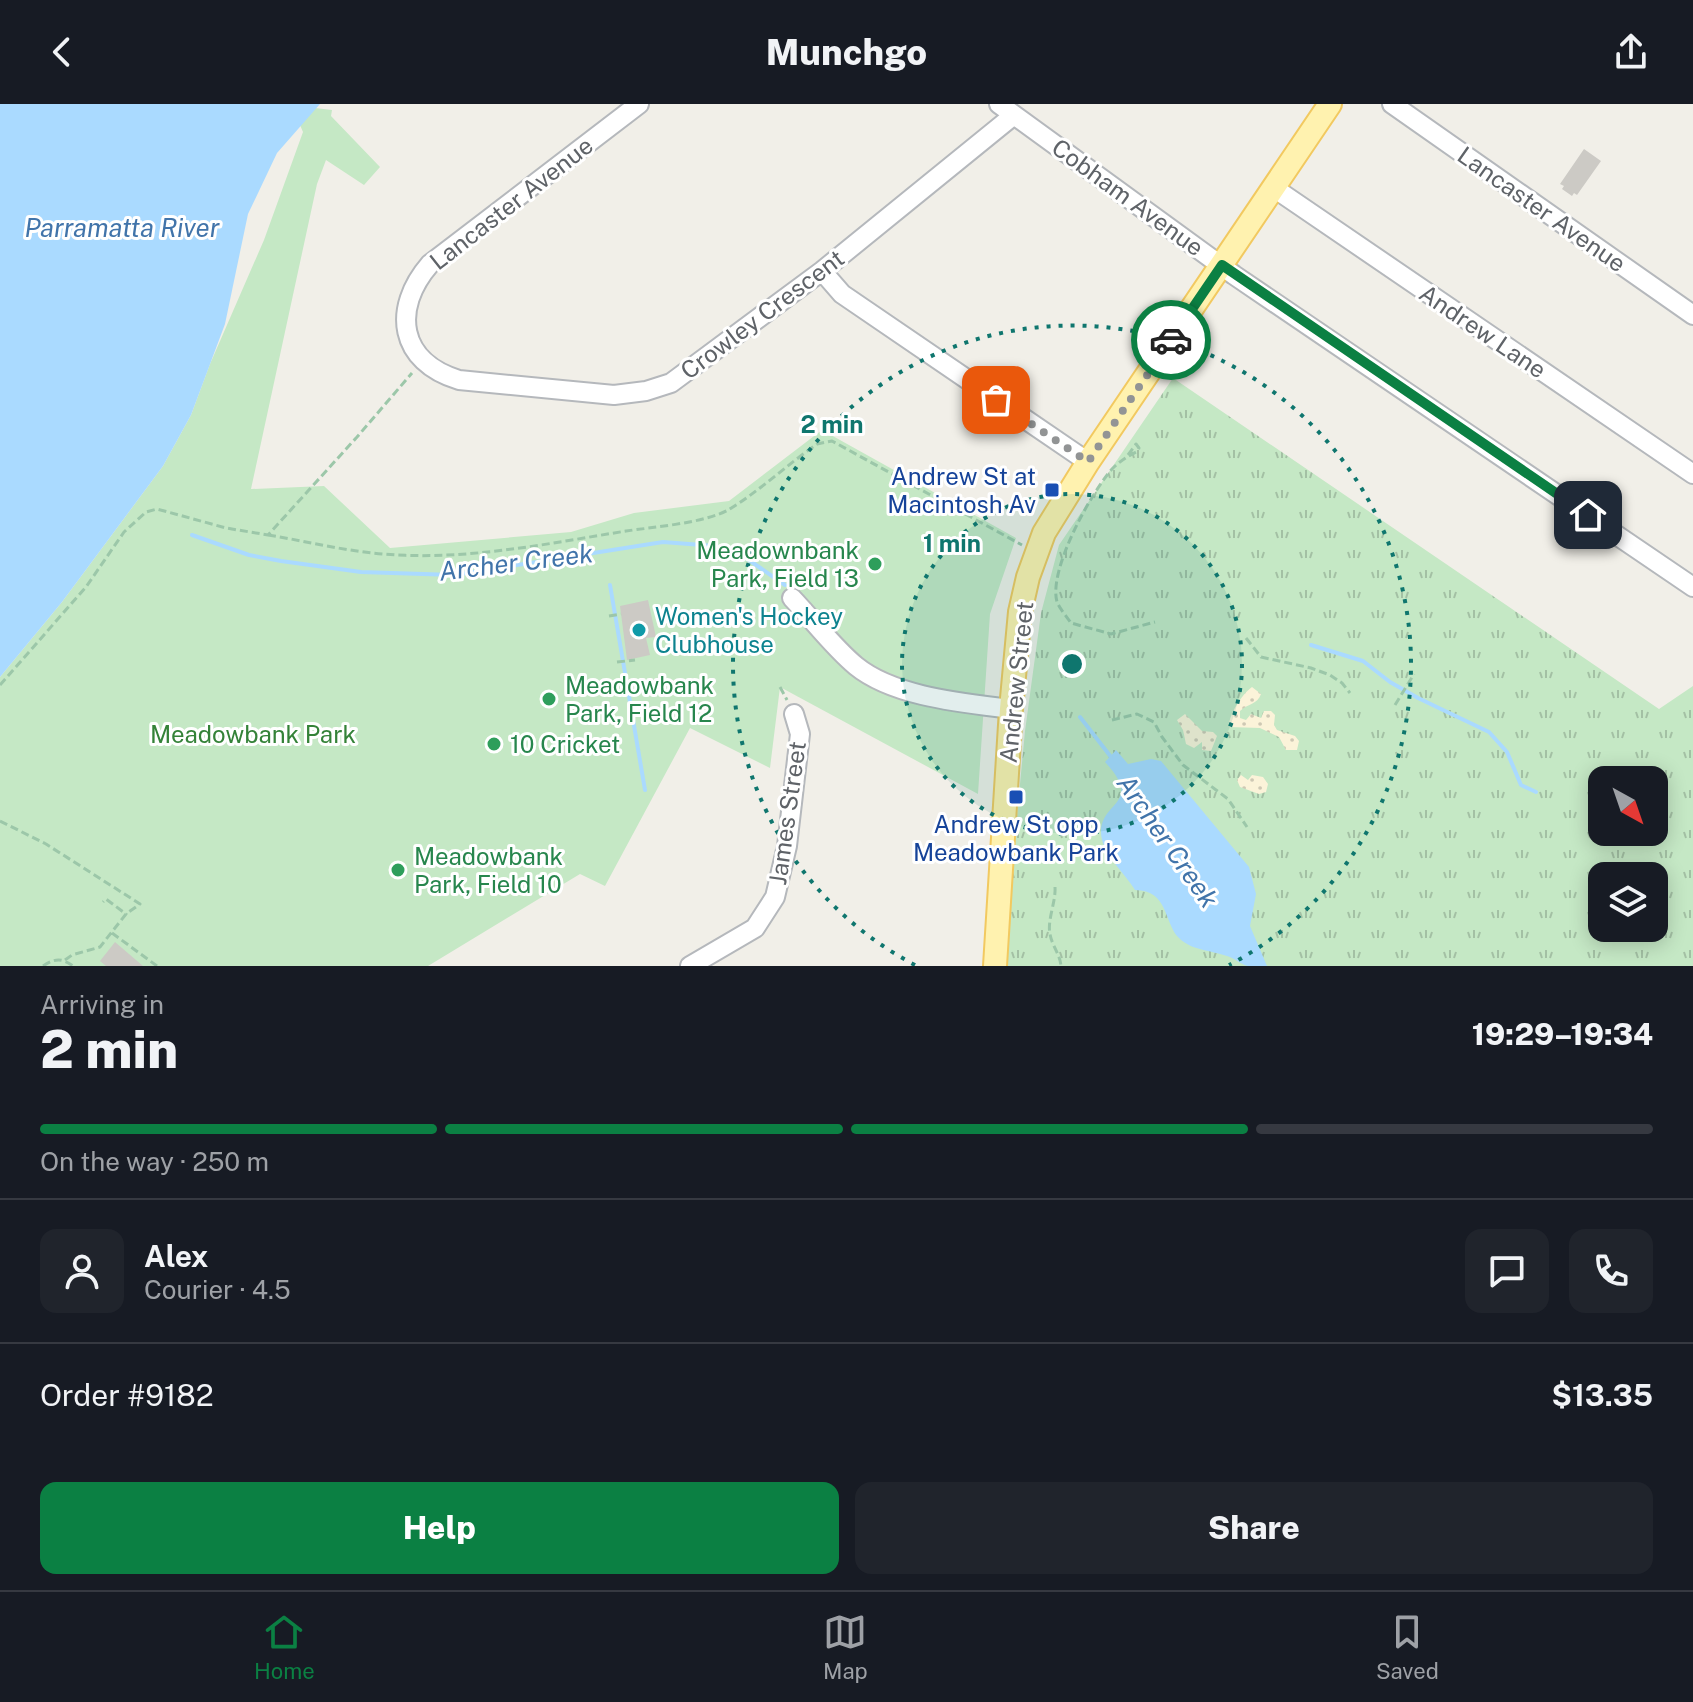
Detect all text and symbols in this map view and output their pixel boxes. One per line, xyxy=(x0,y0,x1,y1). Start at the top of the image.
icon: back xyxy=(40,30,84,74)
icon: share xyxy=(1609,30,1653,74)
text: Munchgo xyxy=(766,31,927,73)
street label: Lancaster Avenue xyxy=(424,131,598,275)
street label: Cobham Avenue xyxy=(1047,133,1209,261)
street label: Lancaster Avenue xyxy=(1453,141,1631,277)
water label: Parramatta River xyxy=(24,212,220,243)
street label: Crowley Crescent xyxy=(675,243,849,385)
street label: Andrew Lane xyxy=(1414,278,1552,384)
courier xyxy=(1131,300,1211,380)
icon: car xyxy=(1149,318,1193,362)
pin xyxy=(962,366,1030,434)
icon: bag xyxy=(974,378,1018,422)
text: 2 min xyxy=(801,410,863,438)
place label: Andrew St at Macintosh Av xyxy=(887,462,1036,518)
marker: Andrew St at Macintosh Av xyxy=(1043,481,1061,499)
pin xyxy=(1554,481,1622,549)
icon: home xyxy=(1566,493,1610,537)
text: 1 min xyxy=(923,529,981,557)
place label: Meadownbank Park, Field 13 xyxy=(696,536,859,592)
water label: Archer Creek xyxy=(437,537,595,587)
marker: Meadownbank Park, Field 13 xyxy=(866,555,884,573)
street label: Andrew Street xyxy=(994,600,1038,764)
place label: Women's Hockey Clubhouse xyxy=(655,602,843,658)
marker: Women's Hockey Clubhouse xyxy=(630,621,648,639)
centre of rings xyxy=(1058,650,1086,678)
place label: Meadowbank Park, Field 12 xyxy=(565,671,714,727)
marker: Meadowbank Park, Field 12 xyxy=(540,690,558,708)
park label: Meadowbank Park xyxy=(150,720,356,748)
place label: 10 Cricket xyxy=(510,730,620,758)
marker: 10 Cricket xyxy=(485,735,503,753)
street label: James Street xyxy=(763,739,811,887)
north arrow xyxy=(1588,766,1668,846)
map controls xyxy=(1588,766,1668,942)
water label: Archer Creek xyxy=(1111,769,1225,913)
marker: Andrew St opp Meadowbank Park xyxy=(1007,788,1025,806)
place label: Andrew St opp Meadowbank Park xyxy=(913,810,1119,866)
place label: Meadowbank Park, Field 10 xyxy=(414,842,563,898)
marker: Meadowbank Park, Field 10 xyxy=(389,861,407,879)
button: layers xyxy=(1588,862,1668,942)
text: Arriving in xyxy=(40,989,164,1020)
text: 19:29–19:34 xyxy=(1472,1016,1653,1052)
text: 2 min xyxy=(40,1019,178,1080)
text: On the way · 250 m xyxy=(40,1146,269,1177)
button: person xyxy=(40,1229,124,1313)
button: chat xyxy=(1465,1229,1549,1313)
button: phone xyxy=(1569,1229,1653,1313)
text: Alex xyxy=(144,1238,208,1274)
text: Courier · 4.5 xyxy=(144,1274,291,1305)
text: Order #9182 xyxy=(40,1377,214,1413)
text: $13.35 xyxy=(1552,1377,1653,1413)
button: Help xyxy=(40,1482,839,1574)
button: Share xyxy=(855,1482,1653,1574)
tab: Home xyxy=(254,1610,315,1684)
tab: Map xyxy=(823,1610,868,1684)
tab: Saved xyxy=(1376,1610,1439,1684)

